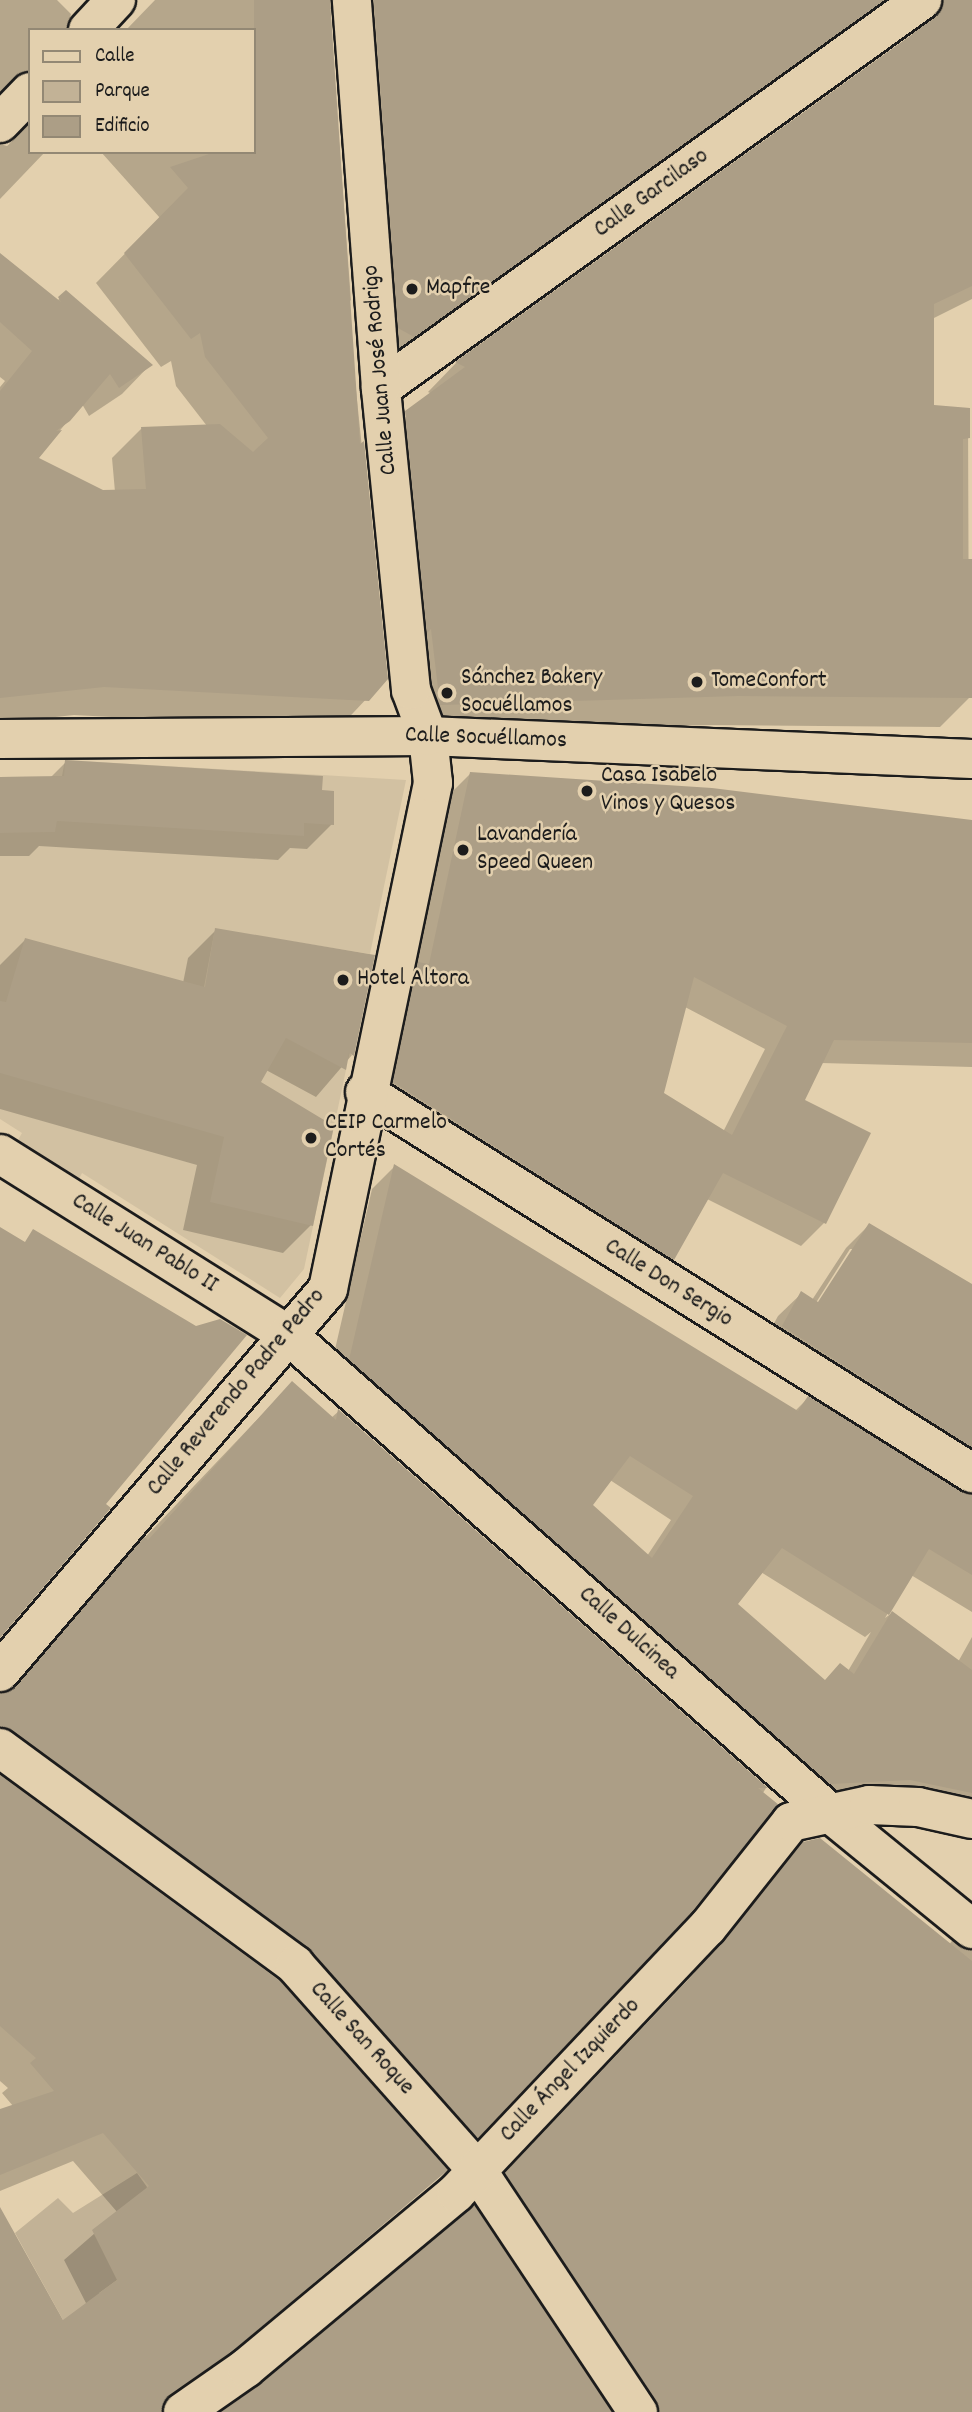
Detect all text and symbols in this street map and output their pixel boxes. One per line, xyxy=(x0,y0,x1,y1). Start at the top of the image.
legend xyxy=(28,28,256,154)
text: Calle xyxy=(95,42,134,72)
text: Parque xyxy=(95,77,150,107)
text: Edificio xyxy=(95,112,150,142)
street label: Calle Garcilaso xyxy=(589,143,715,245)
street label: Calle Juan José Rodrigo xyxy=(357,264,405,476)
place label: Mapfre xyxy=(426,275,490,303)
marker: Mapfre xyxy=(404,281,420,297)
place label: Sánchez Bakery Socuéllamos xyxy=(461,665,602,721)
place label: TomeConfort xyxy=(711,668,827,696)
marker: TomeConfort xyxy=(689,674,705,690)
marker: Sánchez Bakery Socuéllamos xyxy=(439,685,455,701)
street label: Calle Socuéllamos xyxy=(404,722,568,756)
place label: Casa Isabelo Vinos y Quesos xyxy=(601,763,735,819)
marker: Casa Isabelo Vinos y Quesos xyxy=(579,783,595,799)
place label: Lavandería Speed Queen xyxy=(477,822,593,878)
marker: Lavandería Speed Queen xyxy=(455,842,471,858)
place label: Hotel Altora xyxy=(357,966,469,994)
marker: Hotel Altora xyxy=(335,972,351,988)
place label: CEIP Carmelo Cortés xyxy=(325,1110,447,1166)
marker: CEIP Carmelo Cortés xyxy=(303,1130,319,1146)
street label: Calle Juan Pablo II xyxy=(66,1188,222,1300)
street label: Calle Don Sergio xyxy=(599,1233,737,1335)
street label: Calle Reverendo Padre Pedro xyxy=(142,1283,332,1503)
street label: Calle Dulcinea xyxy=(572,1581,684,1687)
street label: Calle San Roque xyxy=(302,1976,420,2102)
street label: Calle Ángel Izquierdo xyxy=(495,1993,647,2149)

